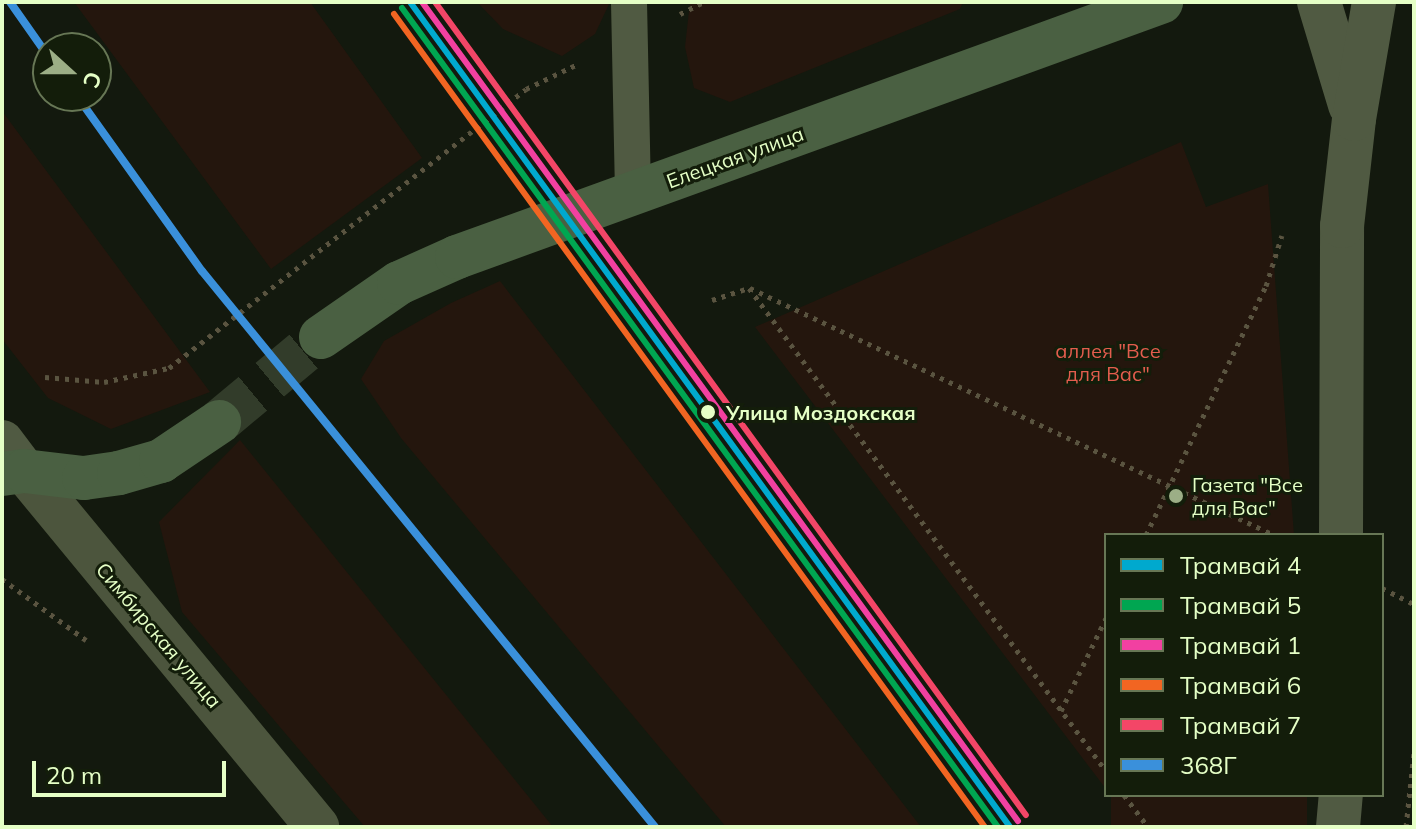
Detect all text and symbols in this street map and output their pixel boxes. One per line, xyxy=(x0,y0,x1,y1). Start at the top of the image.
north arrow xyxy=(32,32,112,112)
text: С xyxy=(77,68,108,92)
street label: Елецкая улица xyxy=(663,121,807,193)
park label: аллея "Все для Вас" xyxy=(1055,338,1161,385)
place label: Улица Моздокская xyxy=(726,400,916,424)
marker: Улица Моздокская xyxy=(697,401,719,423)
place label: Газета "Все для Вас" xyxy=(1192,472,1303,519)
marker: Газета "Все для Вас" xyxy=(1167,487,1185,505)
legend xyxy=(1104,533,1384,797)
text: Трамвай 4 xyxy=(1180,550,1301,580)
street label: Симбирская улица xyxy=(91,557,227,713)
text: Трамвай 5 xyxy=(1180,590,1301,620)
text: Трамвай 1 xyxy=(1180,630,1301,660)
text: Трамвай 6 xyxy=(1180,670,1301,700)
text: Трамвай 7 xyxy=(1180,710,1301,740)
scale bar xyxy=(36,745,230,795)
text: 368Г xyxy=(1180,750,1237,780)
text: 20 m xyxy=(46,760,102,790)

